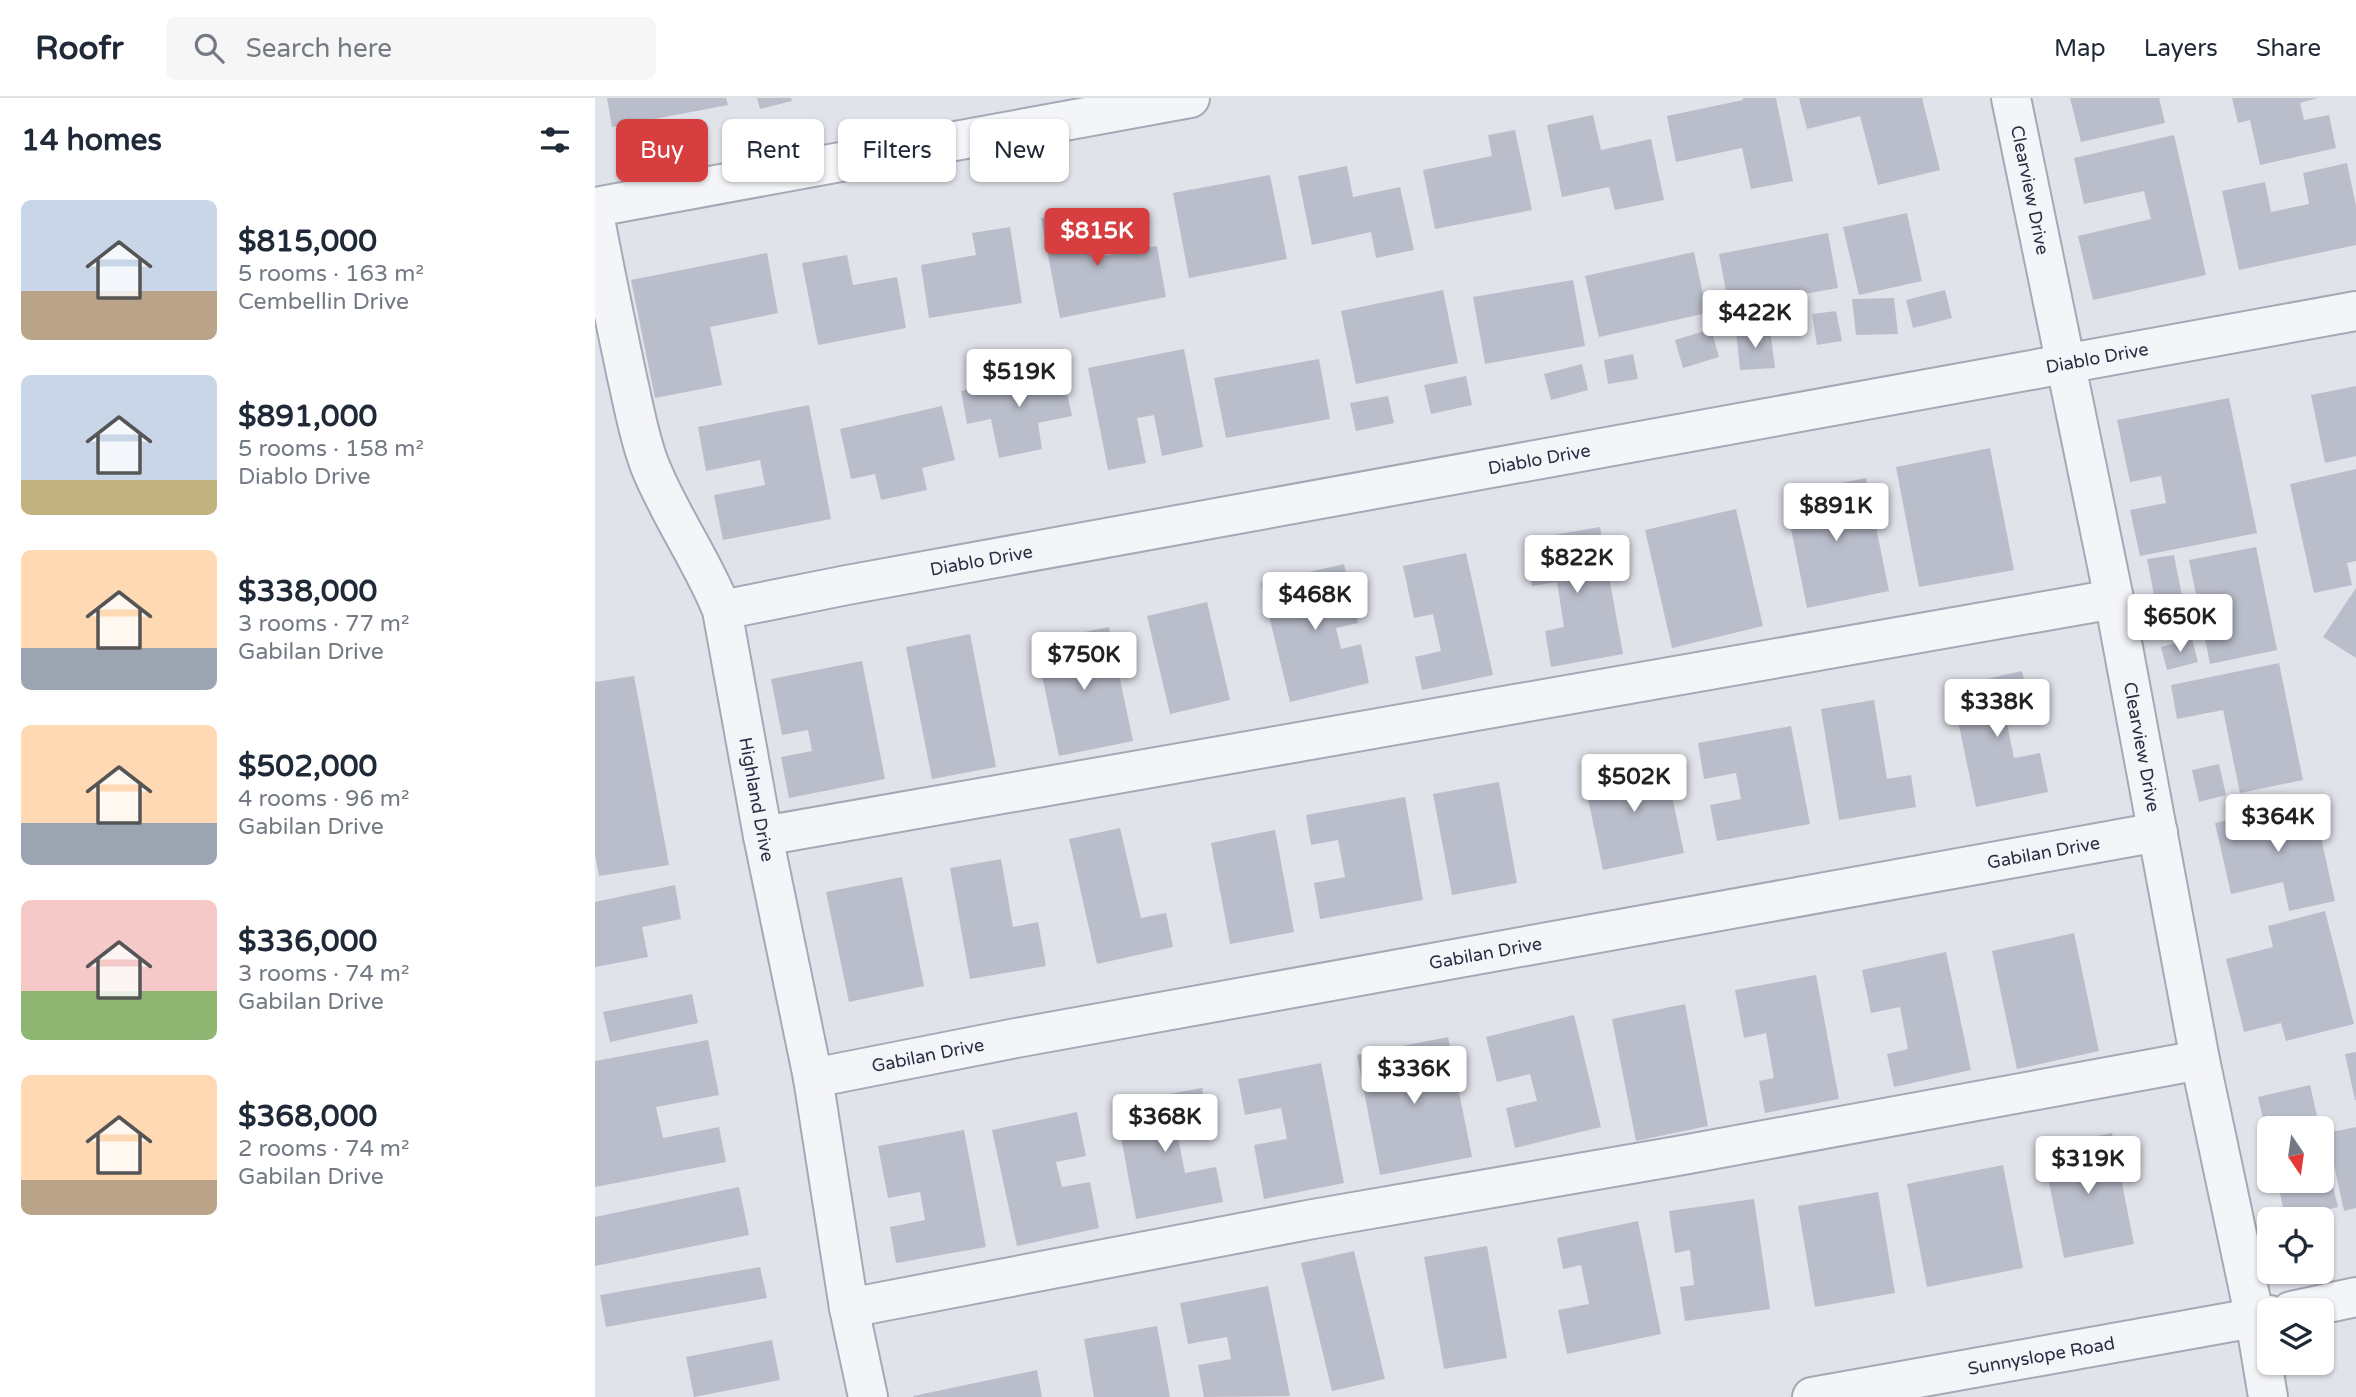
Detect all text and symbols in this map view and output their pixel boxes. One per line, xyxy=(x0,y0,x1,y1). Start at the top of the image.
search box xyxy=(166,17,656,80)
text: Roofr xyxy=(35,29,124,68)
icon: search xyxy=(190,29,228,67)
text: Search here xyxy=(246,33,392,64)
text: Map xyxy=(2054,34,2106,63)
text: Layers xyxy=(2144,34,2218,63)
text: Share xyxy=(2256,34,2321,63)
chip: Buy xyxy=(616,119,708,182)
chip: Rent xyxy=(722,119,824,182)
chip: Filters xyxy=(838,119,956,182)
chip: New xyxy=(970,119,1069,182)
icon: filters xyxy=(536,121,574,159)
text: 14 homes xyxy=(21,122,162,159)
street label: Clearview Drive xyxy=(2006,123,2054,257)
pin: $815K xyxy=(1048,208,1146,268)
text: $815K xyxy=(1061,217,1133,245)
text: $815,000 xyxy=(238,223,377,260)
icon: home xyxy=(77,228,161,312)
text: 5 rooms · 163 m² xyxy=(238,260,424,288)
text: Cembellin Drive xyxy=(238,288,409,316)
pin: $422K xyxy=(1706,290,1804,350)
text: $422K xyxy=(1719,299,1791,327)
street label: Diablo Drive xyxy=(2044,338,2150,378)
pin: $519K xyxy=(970,350,1068,409)
text: $519K xyxy=(983,358,1055,386)
text: $891,000 xyxy=(238,398,377,435)
icon: home xyxy=(77,403,161,487)
text: 5 rooms · 158 m² xyxy=(238,435,424,463)
street label: Diablo Drive xyxy=(1486,439,1592,479)
text: Diablo Drive xyxy=(238,463,371,491)
pin: $891K xyxy=(1787,484,1885,543)
text: $891K xyxy=(1800,492,1872,520)
pin: $822K xyxy=(1528,536,1626,595)
street label: Diablo Drive xyxy=(928,541,1034,581)
text: $822K xyxy=(1541,544,1613,572)
text: $338,000 xyxy=(238,573,377,610)
pin: $468K xyxy=(1266,573,1364,632)
icon: home xyxy=(77,578,161,662)
text: $468K xyxy=(1279,581,1351,609)
pin: $650K xyxy=(2131,594,2229,654)
text: $650K xyxy=(2144,603,2216,631)
text: 3 rooms · 77 m² xyxy=(238,610,409,638)
pin: $750K xyxy=(1035,632,1133,692)
text: Gabilan Drive xyxy=(238,638,384,666)
text: $750K xyxy=(1048,641,1120,669)
pin: $338K xyxy=(1948,680,2046,739)
street label: Clearview Drive xyxy=(2119,680,2164,814)
text: $338K xyxy=(1961,688,2033,716)
street label: Highland Drive xyxy=(734,736,779,864)
text: $502,000 xyxy=(238,748,377,785)
icon: home xyxy=(77,753,161,837)
pin: $502K xyxy=(1585,754,1683,814)
text: $502K xyxy=(1598,763,1670,791)
text: 4 rooms · 96 m² xyxy=(238,785,409,813)
pin: $364K xyxy=(2229,794,2327,854)
text: $364K xyxy=(2242,803,2314,831)
text: Gabilan Drive xyxy=(238,813,384,841)
street label: Gabilan Drive xyxy=(1985,832,2102,874)
text: $336,000 xyxy=(238,923,377,960)
icon: home xyxy=(77,928,161,1012)
street label: Gabilan Drive xyxy=(1427,932,1544,974)
text: 3 rooms · 74 m² xyxy=(238,960,409,988)
text: Gabilan Drive xyxy=(238,988,384,1016)
street label: Gabilan Drive xyxy=(870,1034,986,1077)
pin: $336K xyxy=(1365,1046,1463,1106)
text: $336K xyxy=(1378,1055,1450,1083)
pin: $368K xyxy=(1116,1094,1214,1154)
text: $368,000 xyxy=(238,1098,377,1135)
icon: home xyxy=(77,1103,161,1187)
text: $368K xyxy=(1129,1103,1201,1131)
north arrow xyxy=(2257,1116,2335,1194)
map controls xyxy=(2257,1116,2334,1375)
text: 2 rooms · 74 m² xyxy=(238,1135,409,1163)
pin: $319K xyxy=(2039,1136,2137,1196)
text: $319K xyxy=(2052,1145,2124,1173)
text: Gabilan Drive xyxy=(238,1163,384,1191)
button: locate xyxy=(2257,1207,2334,1284)
button: layers xyxy=(2257,1298,2334,1375)
street label: Sunnyslope Road xyxy=(1966,1332,2117,1380)

